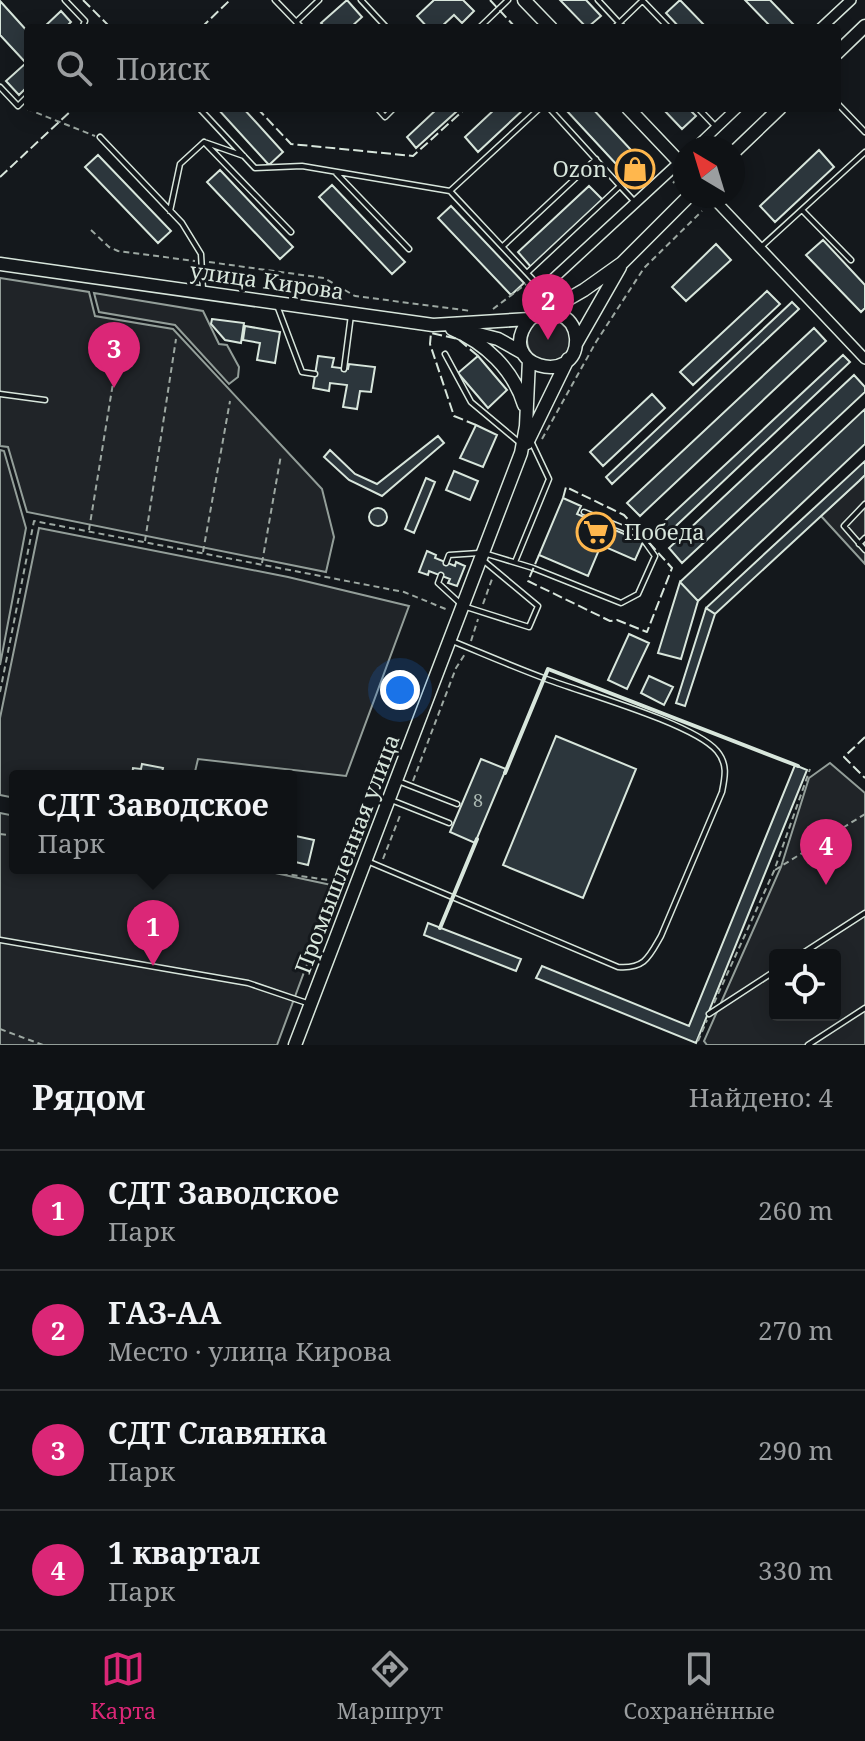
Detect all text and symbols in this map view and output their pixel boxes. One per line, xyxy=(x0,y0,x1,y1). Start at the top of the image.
search box xyxy=(24,24,841,112)
icon: search xyxy=(52,46,96,90)
text: Поиск xyxy=(116,48,210,89)
north arrow xyxy=(673,136,745,208)
shop icon: Ozon xyxy=(614,148,656,190)
place label: Ozon xyxy=(553,153,607,183)
street label: улица Кирова xyxy=(188,254,346,306)
pin: 2 xyxy=(522,274,574,340)
pin: 3 xyxy=(88,322,140,388)
supermarket icon: Победа xyxy=(575,511,617,553)
place label: Победа xyxy=(624,516,705,546)
your location xyxy=(380,670,420,710)
street label: Промышленная улица xyxy=(286,730,406,978)
popup xyxy=(9,770,297,874)
text: СДТ Заводское xyxy=(37,784,269,825)
house number: 8 xyxy=(473,788,483,812)
pin: 4 xyxy=(800,819,852,885)
text: Парк xyxy=(37,825,105,861)
pin: 1 xyxy=(127,900,179,966)
map controls xyxy=(769,949,841,1021)
button: locate xyxy=(769,949,841,1021)
text: Рядом xyxy=(32,1074,145,1120)
text: Найдено: 4 xyxy=(689,1079,833,1115)
text: СДТ Заводское xyxy=(108,1172,339,1213)
text: 1 xyxy=(51,1192,65,1228)
text: 260 m xyxy=(758,1192,833,1228)
text: Парк xyxy=(108,1213,175,1249)
text: ГАЗ-АА xyxy=(108,1292,221,1333)
text: 2 xyxy=(51,1312,65,1348)
text: 270 m xyxy=(758,1312,833,1348)
text: Место · улица Кирова xyxy=(108,1333,392,1369)
text: СДТ Славянка xyxy=(108,1412,328,1453)
text: 3 xyxy=(51,1432,65,1468)
text: 290 m xyxy=(758,1432,833,1468)
text: Парк xyxy=(108,1453,175,1489)
text: 1 квартал xyxy=(108,1532,260,1573)
text: 4 xyxy=(51,1552,65,1588)
text: 330 m xyxy=(758,1552,833,1588)
text: Парк xyxy=(108,1573,175,1609)
tab: Карта xyxy=(90,1647,156,1725)
tab: Маршрут xyxy=(337,1647,443,1725)
tab: Сохранённые xyxy=(624,1647,775,1725)

